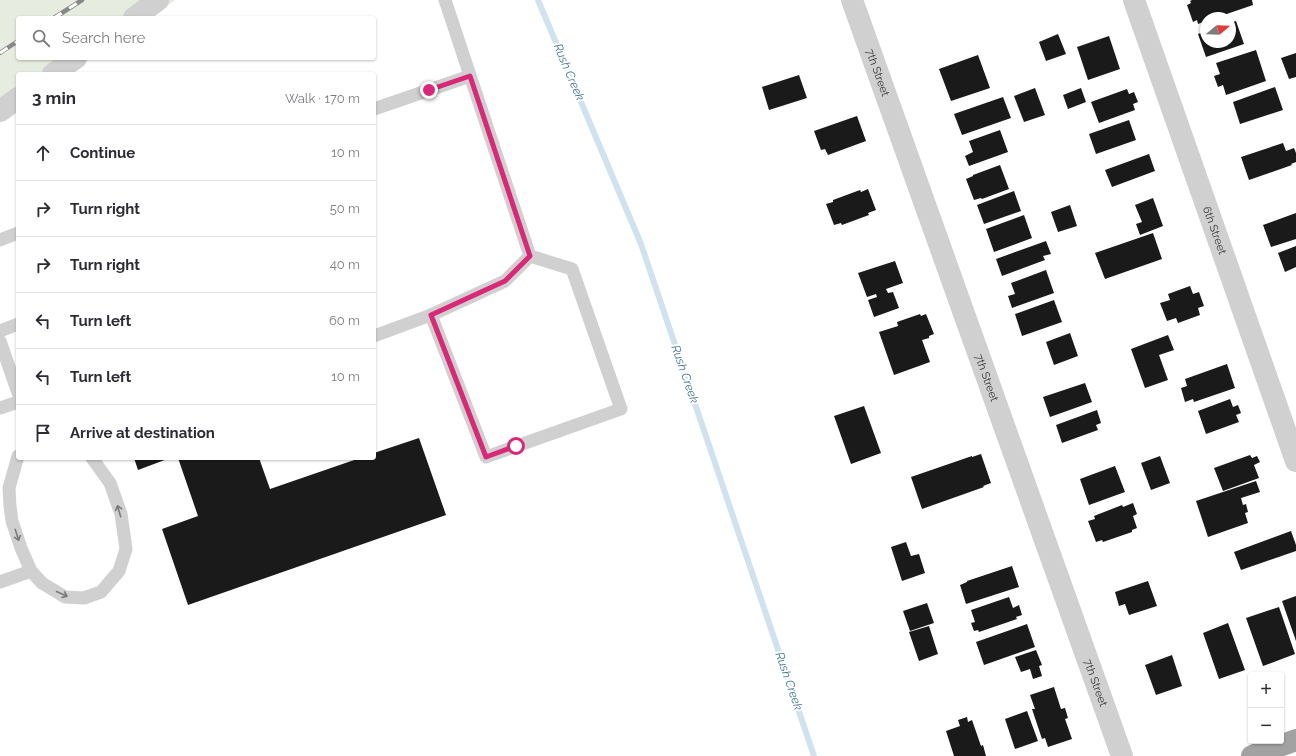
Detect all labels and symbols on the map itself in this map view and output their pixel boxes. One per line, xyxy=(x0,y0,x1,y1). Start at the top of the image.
north arrow xyxy=(1200,12,1236,48)
water label: Rush Creek xyxy=(551,41,588,103)
street label: 7th Street xyxy=(863,47,892,98)
route end xyxy=(420,81,438,99)
street label: 6th Street xyxy=(1200,204,1229,256)
water label: Rush Creek xyxy=(669,343,702,405)
street label: 7th Street xyxy=(972,352,1001,403)
route start xyxy=(507,437,525,455)
one-way arrow xyxy=(115,505,122,518)
one-way arrow xyxy=(14,528,21,541)
one-way arrow xyxy=(56,591,68,598)
water label: Rush Creek xyxy=(773,650,806,712)
street label: 7th Street xyxy=(1081,657,1110,708)

